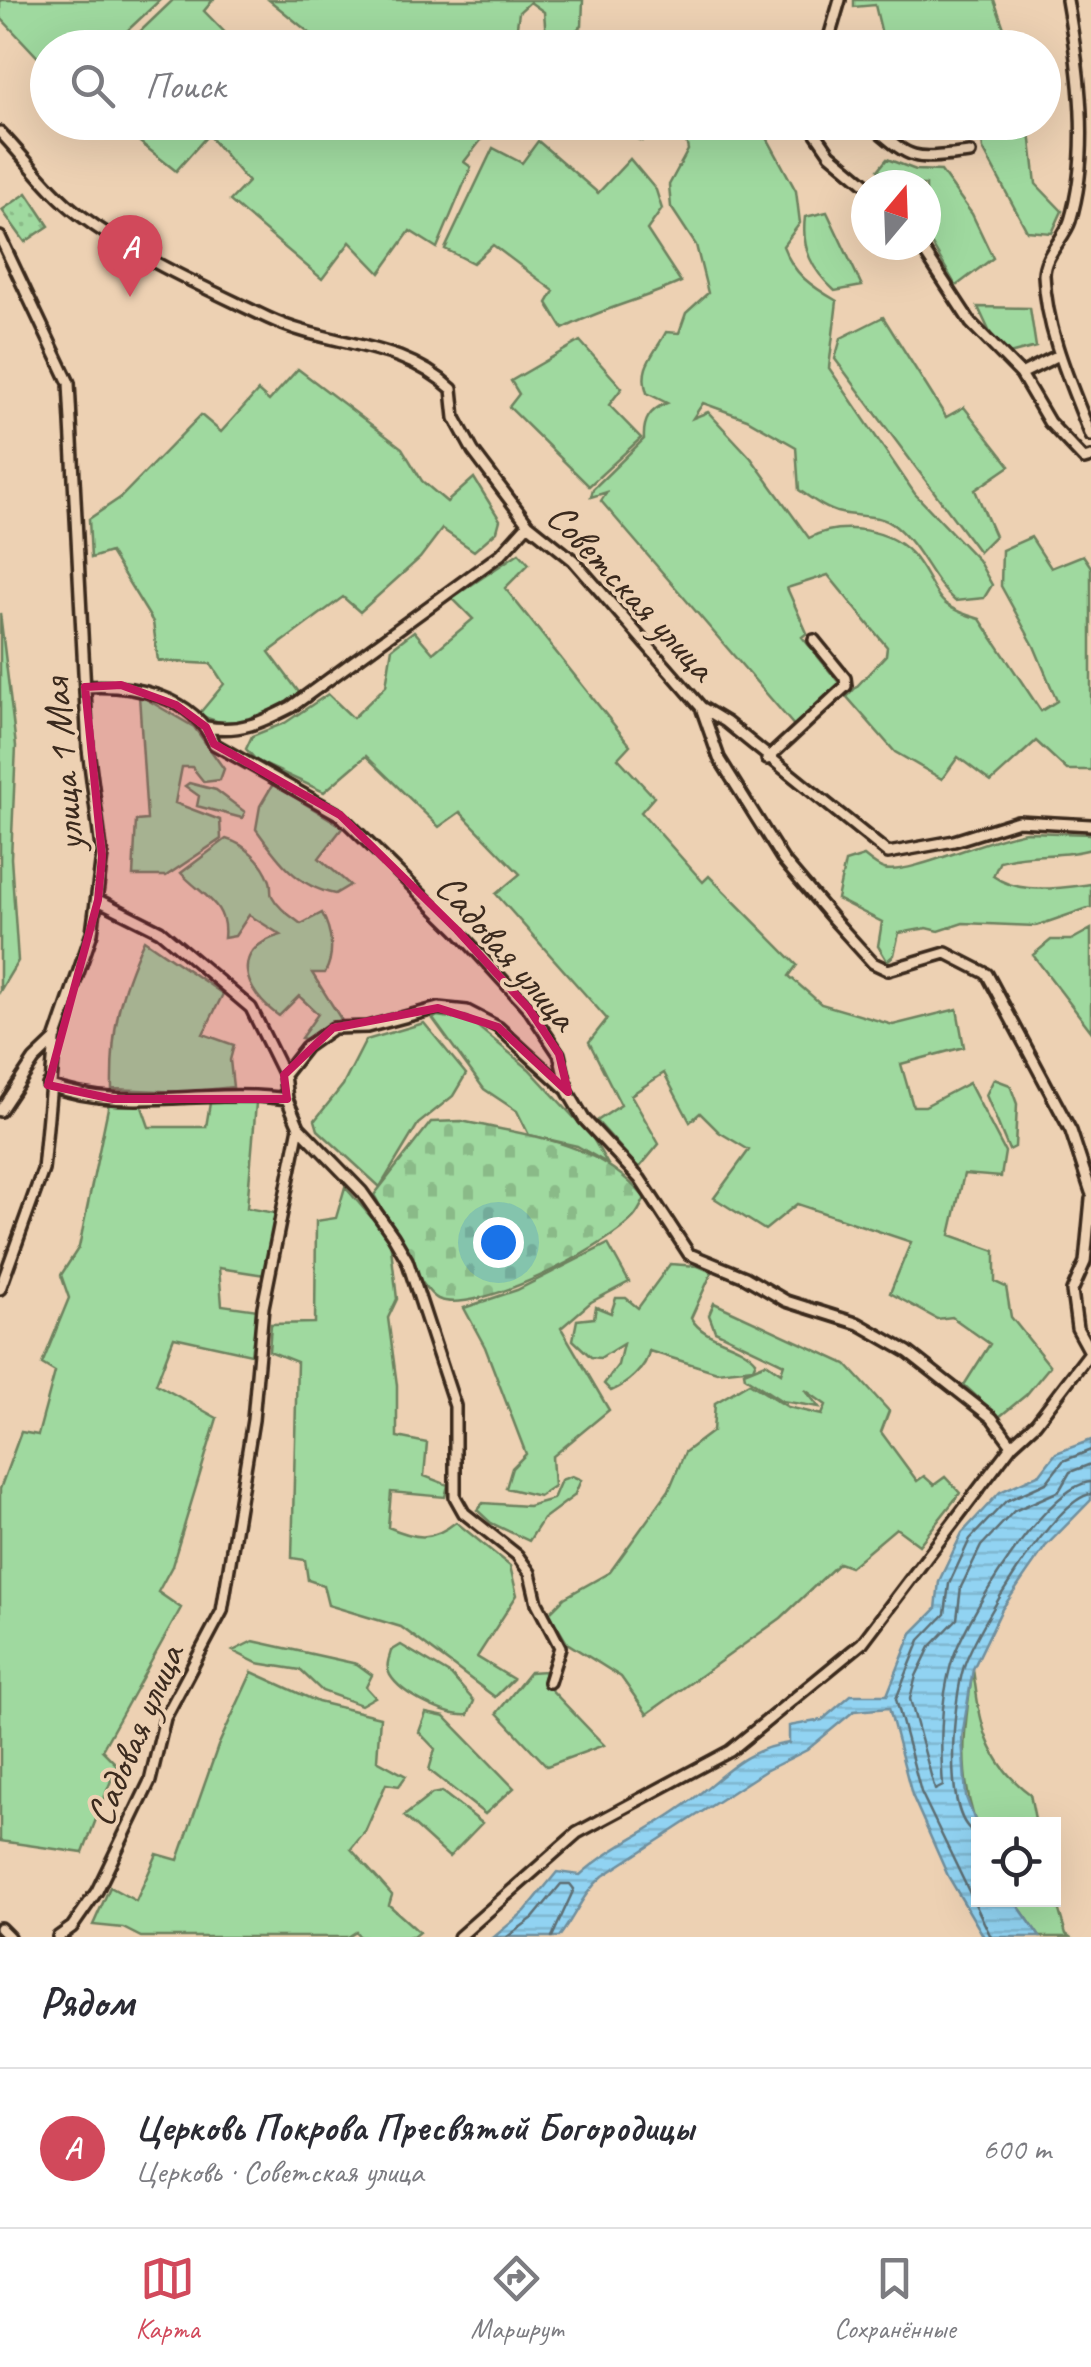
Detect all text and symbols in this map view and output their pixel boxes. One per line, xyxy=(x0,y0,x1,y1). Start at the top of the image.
search box xyxy=(30,30,1061,140)
icon: search xyxy=(65,58,120,113)
text: Поиск xyxy=(145,62,225,109)
north arrow xyxy=(851,170,941,260)
pin: A xyxy=(98,214,162,297)
street label: Советская улица xyxy=(536,492,728,693)
street label: улица 1 Мая xyxy=(30,674,96,855)
street label: Садовая улица xyxy=(424,863,590,1042)
your location xyxy=(473,1217,524,1268)
street label: Садовая улица xyxy=(74,1635,196,1833)
map controls xyxy=(971,1817,1061,1907)
button: locate xyxy=(971,1817,1061,1907)
text: Рядом xyxy=(40,1976,134,2029)
text: Церковь Покрова Пресвятой Богородицы xyxy=(135,2104,694,2151)
text: A xyxy=(64,2128,81,2169)
text: 600 m xyxy=(982,2128,1051,2169)
text: Церковь · Советская улица xyxy=(135,2151,423,2192)
tab: Карта xyxy=(136,2251,200,2346)
tab: Маршрут xyxy=(471,2251,563,2346)
tab: Сохранённые xyxy=(834,2251,956,2346)

